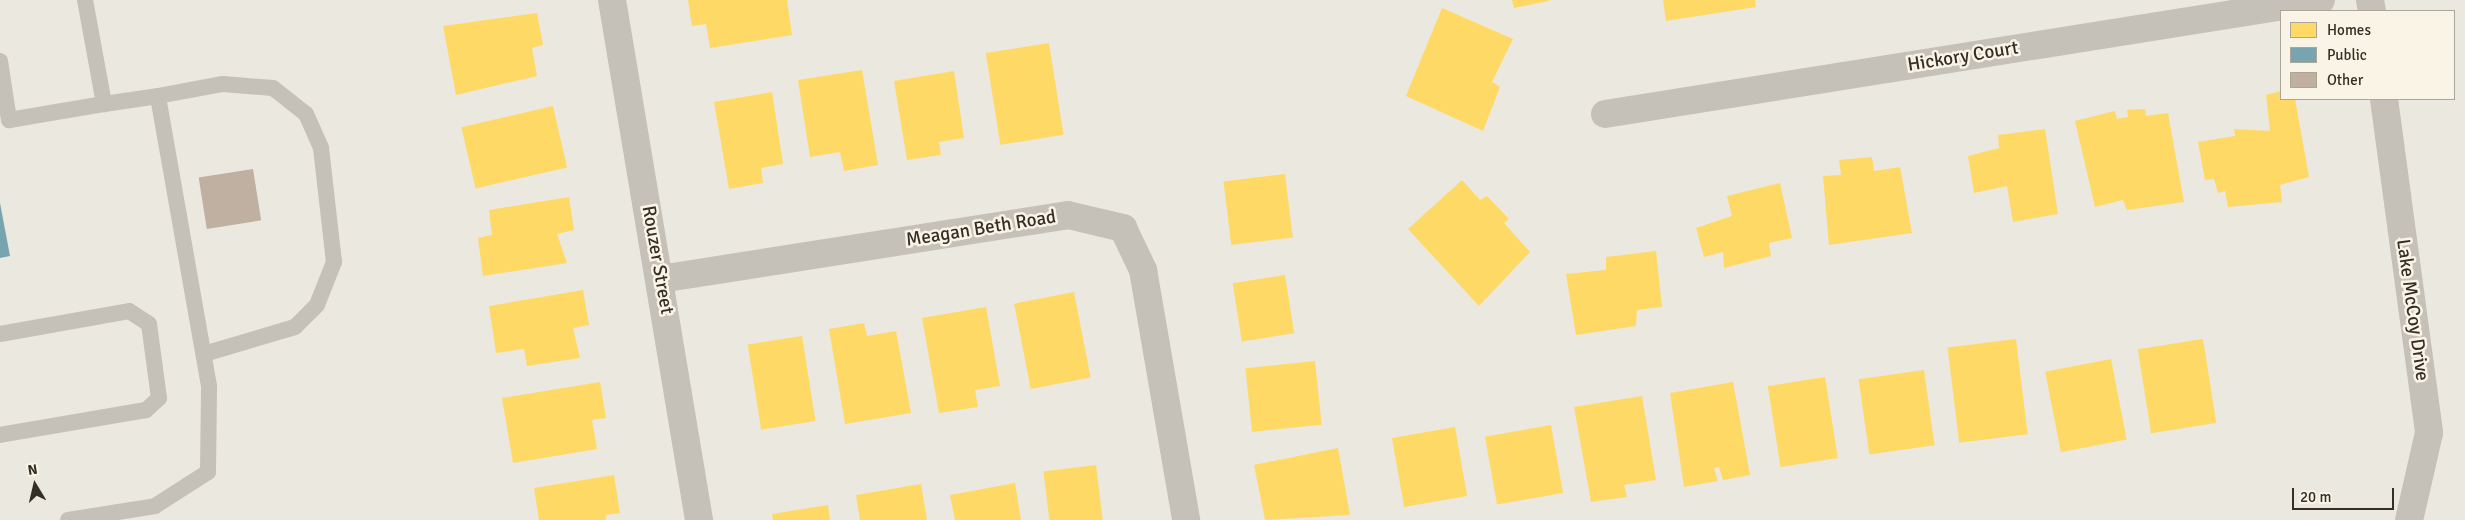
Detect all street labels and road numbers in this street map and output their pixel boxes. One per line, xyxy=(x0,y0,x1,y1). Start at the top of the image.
street label: Hickory Court xyxy=(1906,37,2020,77)
street label: Rouzer Street xyxy=(636,204,678,316)
street label: Meagan Beth Road xyxy=(904,206,1058,252)
street label: Lake McCoy Drive xyxy=(2391,238,2433,382)

